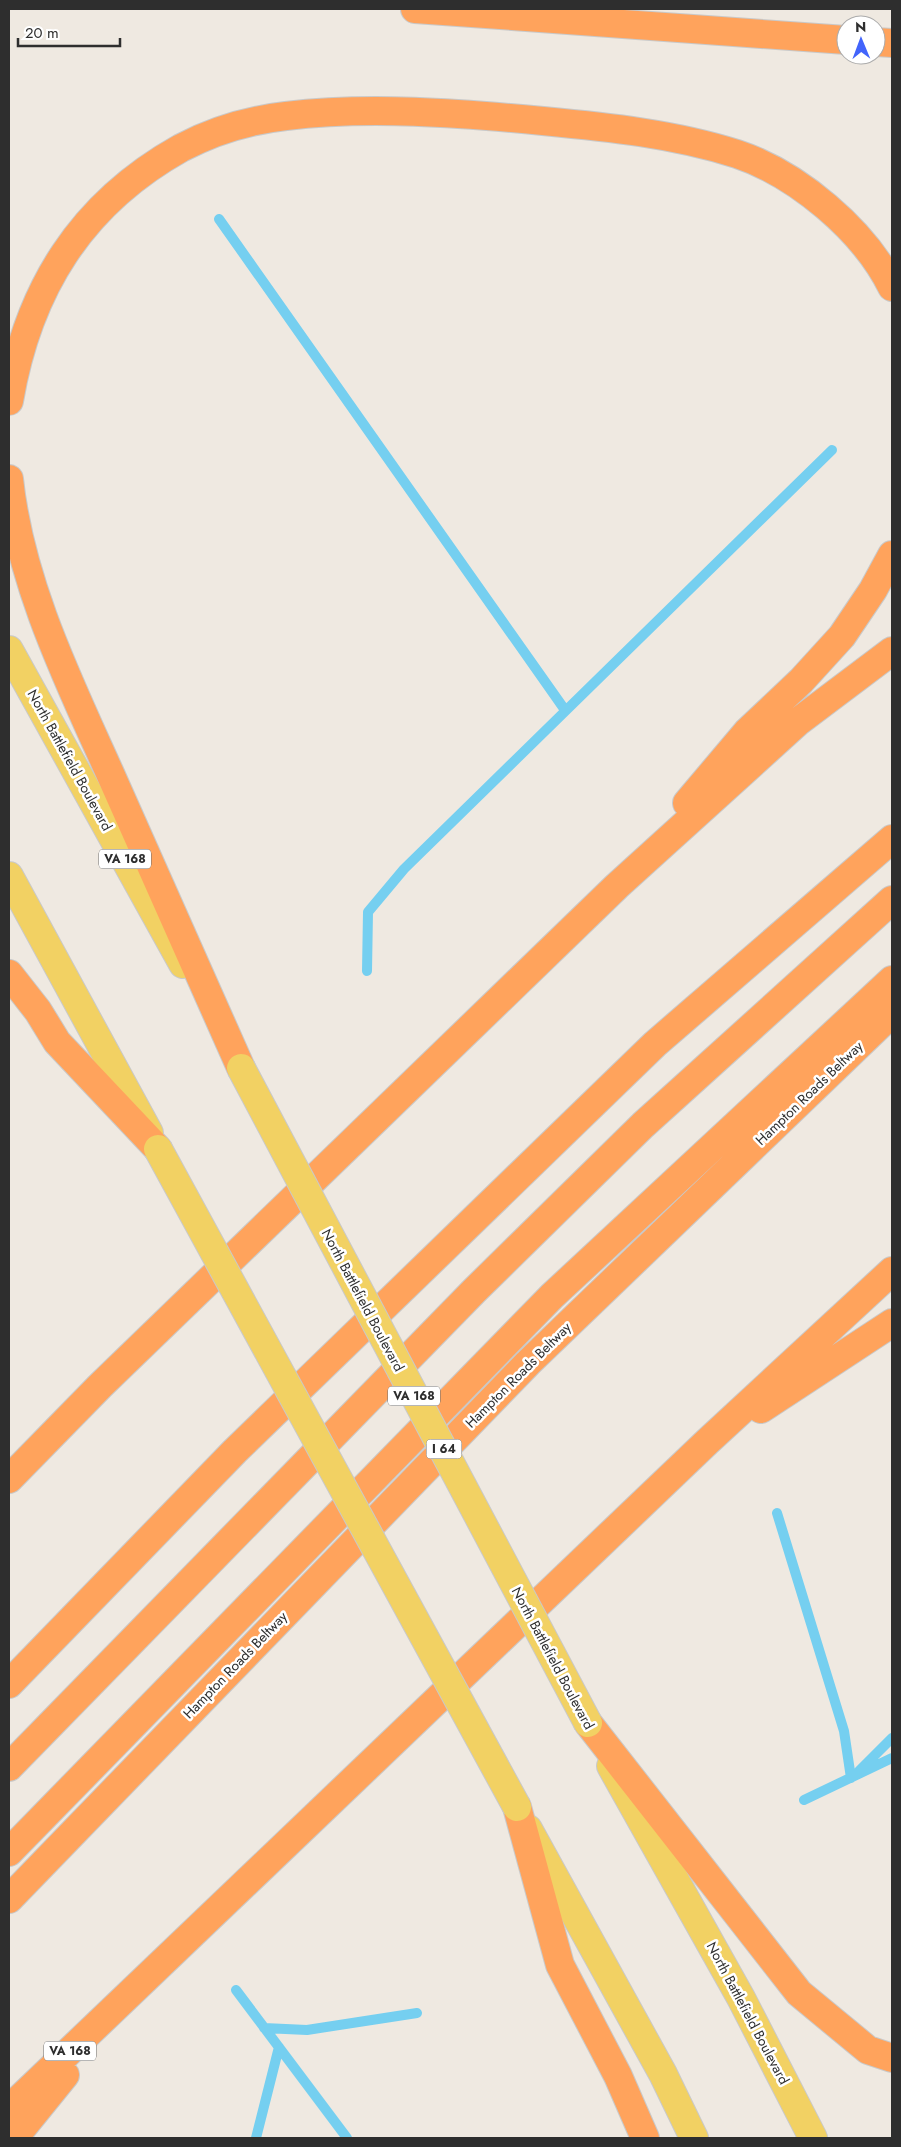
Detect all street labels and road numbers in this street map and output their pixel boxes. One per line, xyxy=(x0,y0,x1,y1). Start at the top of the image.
street label: North Battlefield Boulevard xyxy=(23,686,117,834)
road number: VA 168 xyxy=(99,850,151,869)
street label: Hampton Roads Beltway xyxy=(751,1036,868,1150)
street label: North Battlefield Boulevard xyxy=(317,1225,409,1375)
street label: Hampton Roads Beltway xyxy=(461,1317,576,1432)
road number: VA 168 xyxy=(388,1386,440,1405)
road number: I 64 xyxy=(426,1440,462,1458)
street label: North Battlefield Boulevard xyxy=(507,1583,599,1733)
street label: Hampton Roads Beltway xyxy=(178,1606,292,1723)
street label: North Battlefield Boulevard xyxy=(702,1938,794,2088)
road number: VA 168 xyxy=(44,2042,96,2060)

